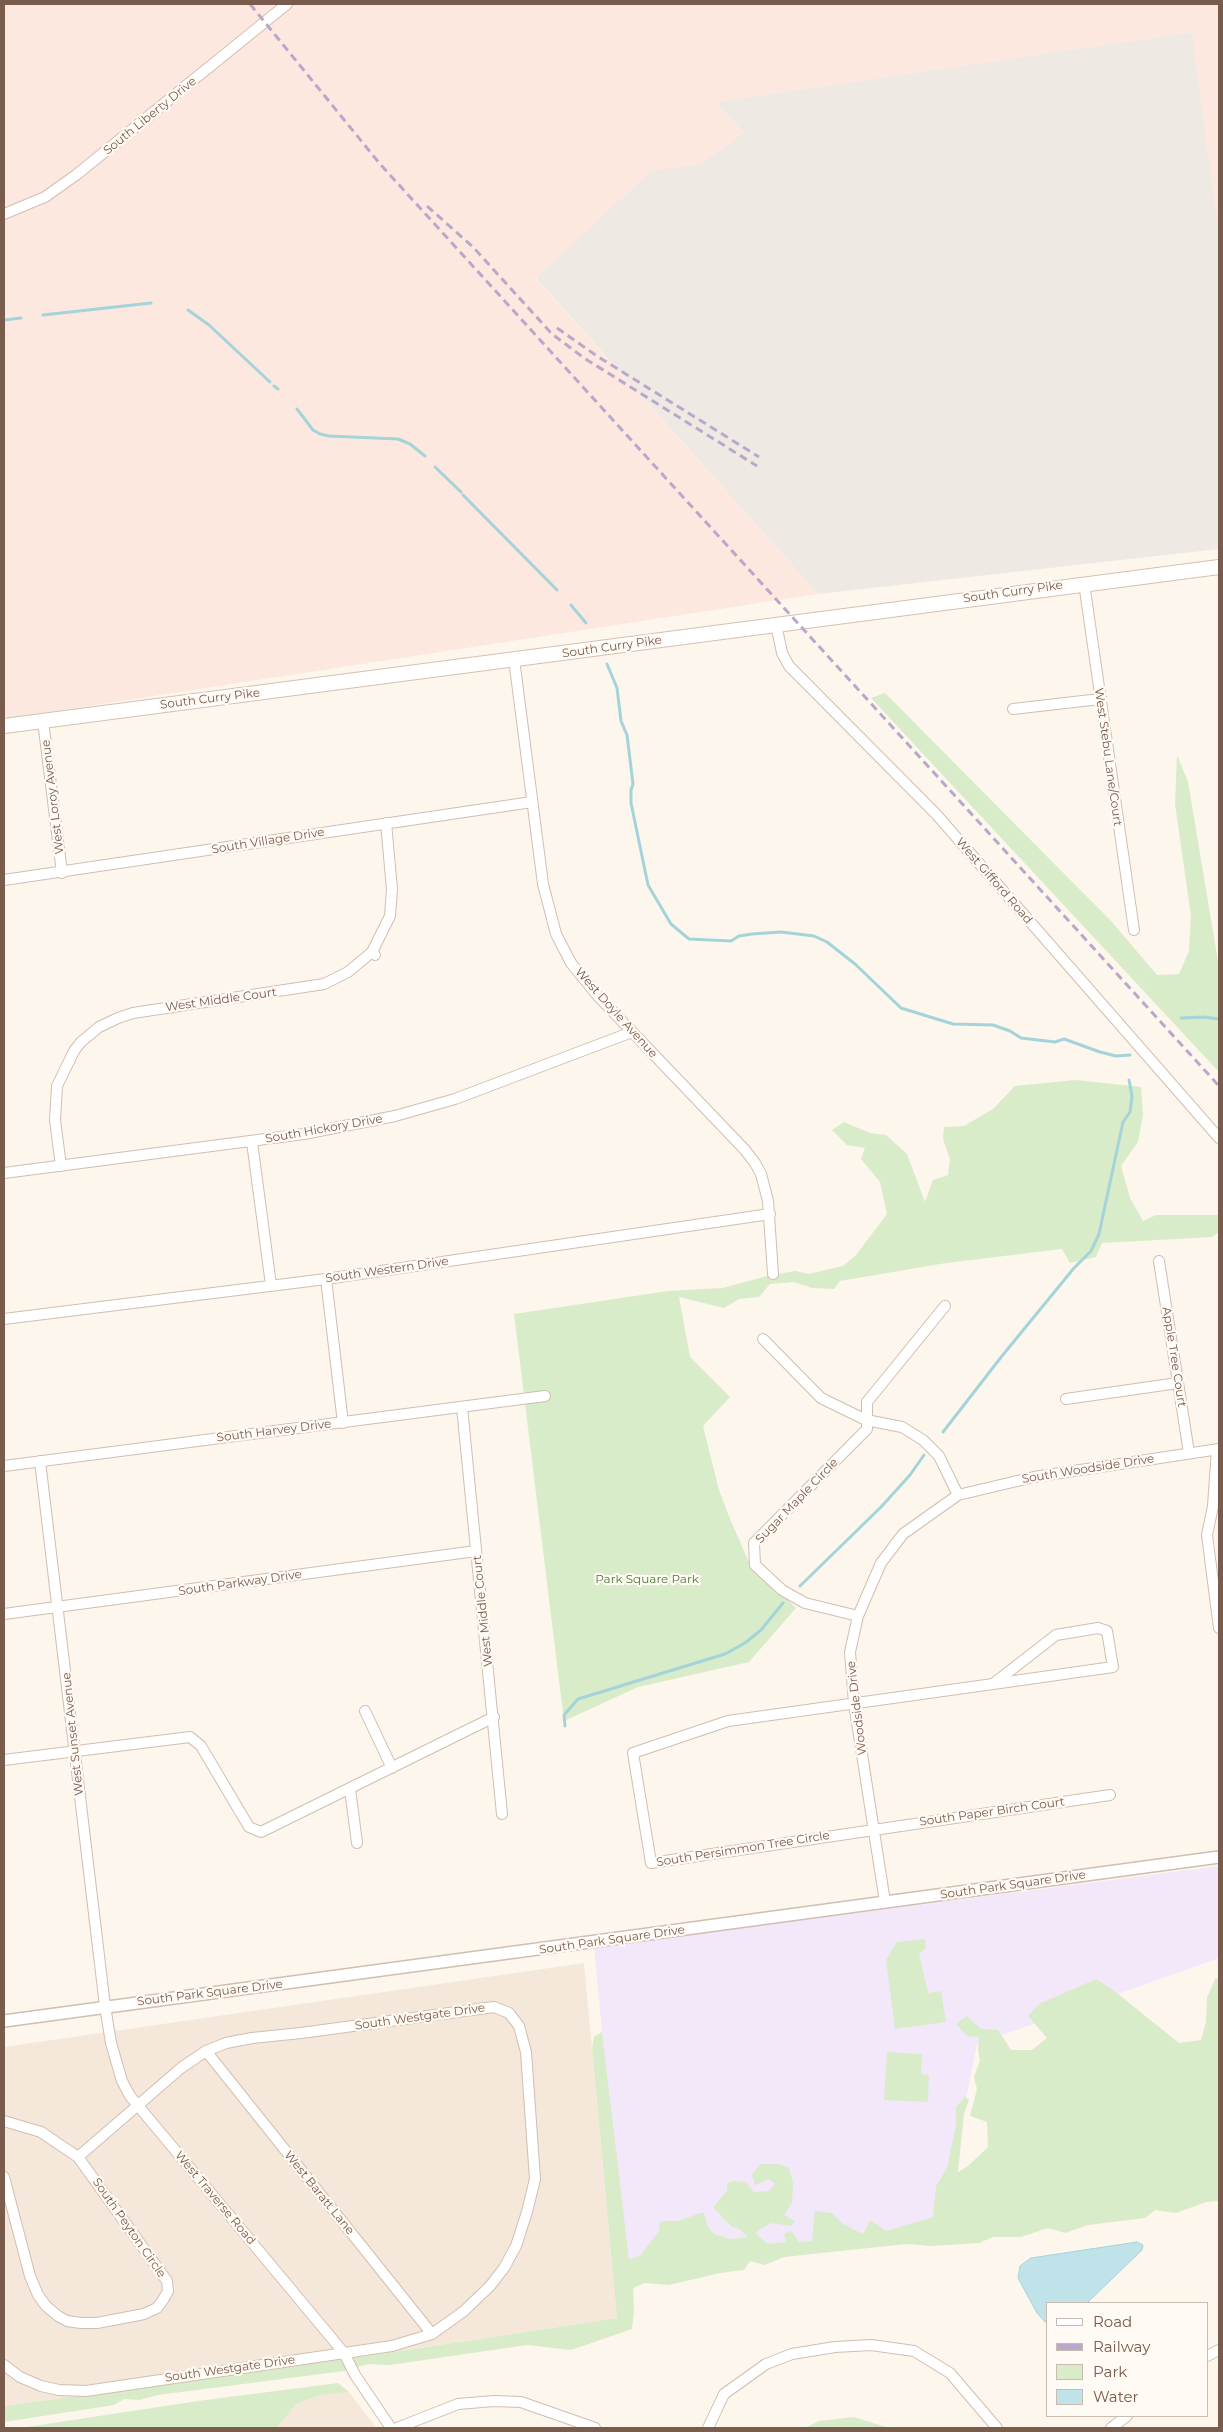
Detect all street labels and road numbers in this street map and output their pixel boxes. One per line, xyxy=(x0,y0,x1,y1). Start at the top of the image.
street label: South Liberty Drive xyxy=(101,74,199,158)
street label: South Curry Pike xyxy=(962,578,1064,606)
street label: South Curry Pike xyxy=(561,633,663,661)
street label: South Curry Pike xyxy=(159,686,261,712)
street label: West Stebu Lane/Court xyxy=(1091,687,1125,827)
street label: West Loroy Avenue xyxy=(39,739,67,855)
street label: South Village Drive xyxy=(211,825,325,857)
street label: West Gifford Road xyxy=(953,835,1035,927)
street label: West Doyle Avenue xyxy=(572,965,660,1061)
street label: West Middle Court xyxy=(165,985,277,1015)
street label: South Hickory Drive xyxy=(264,1112,384,1146)
street label: South Western Drive xyxy=(325,1254,449,1286)
street label: Apple Tree Court xyxy=(1159,1306,1189,1408)
street label: South Harvey Drive xyxy=(216,1417,332,1445)
street label: South Woodside Drive xyxy=(1021,1451,1155,1487)
street label: Sugar Maple Circle xyxy=(753,1456,841,1546)
street label: West Middle Court xyxy=(470,1555,496,1667)
street label: South Parkway Drive xyxy=(177,1567,303,1599)
street label: Woodside Drive xyxy=(844,1660,870,1756)
street label: West Sunset Avenue xyxy=(59,1672,87,1796)
street label: South Paper Birch Court xyxy=(918,1795,1066,1829)
street label: South Persimmon Tree Circle xyxy=(655,1828,831,1870)
street label: South Park Square Drive xyxy=(939,1868,1087,1902)
street label: South Park Square Drive xyxy=(538,1923,686,1957)
street label: South Park Square Drive xyxy=(136,1977,284,2009)
street label: South Westgate Drive xyxy=(354,2001,486,2033)
street label: West Traverse Road xyxy=(172,2148,258,2248)
street label: West Baratt Lane xyxy=(281,2148,357,2238)
street label: South Peyton Circle xyxy=(89,2175,169,2281)
street label: South Westgate Drive xyxy=(164,2353,296,2385)

